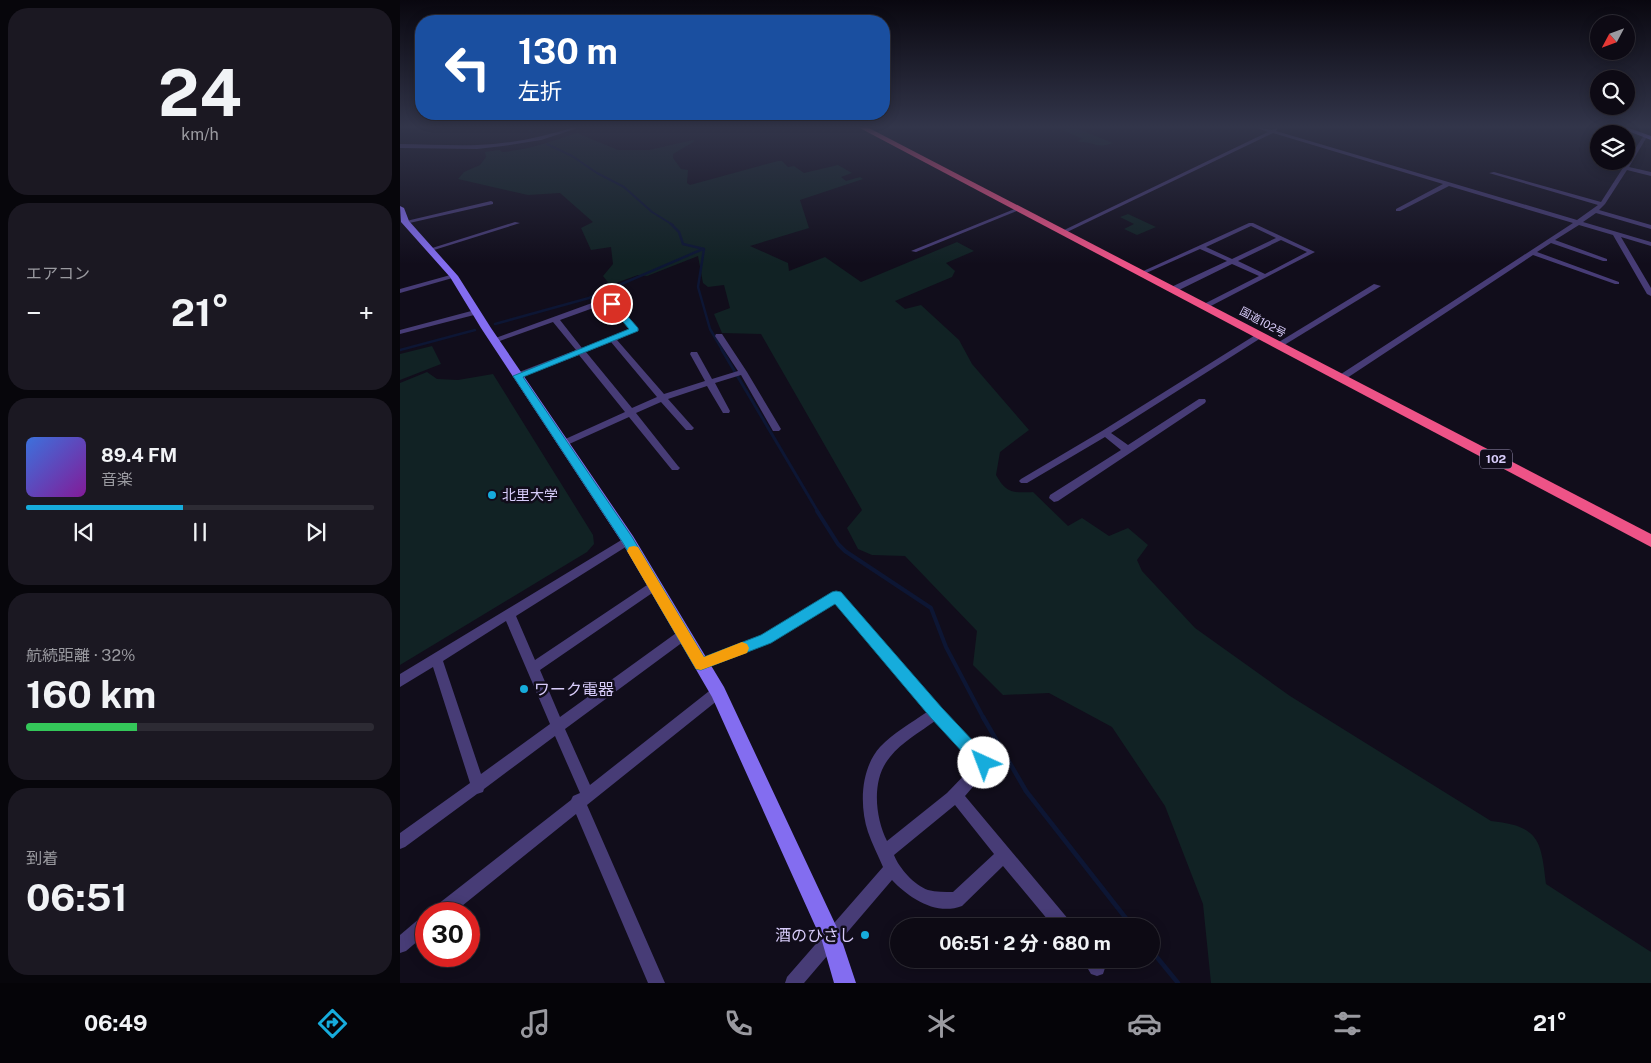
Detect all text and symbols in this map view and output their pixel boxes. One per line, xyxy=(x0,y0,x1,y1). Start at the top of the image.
north arrow xyxy=(1590,15,1635,60)
map controls xyxy=(1590,15,1635,170)
text: 130 m xyxy=(518,31,618,72)
icon: left xyxy=(435,35,500,100)
text: 24 xyxy=(158,54,242,131)
button: search xyxy=(1590,70,1635,115)
text: 左折 xyxy=(518,78,562,104)
text: km/h xyxy=(181,125,219,144)
button: layers xyxy=(1590,125,1635,170)
text: エアコン xyxy=(26,264,90,283)
pin xyxy=(591,283,633,325)
text: 21° xyxy=(171,290,229,335)
icon: arrive xyxy=(598,290,626,318)
text: − xyxy=(26,296,42,329)
text: + xyxy=(358,296,374,329)
street label: 国道102号 xyxy=(1238,305,1288,339)
text: 89.4 FM xyxy=(101,444,177,466)
road number: 102 xyxy=(1480,449,1512,468)
text: 音楽 xyxy=(101,470,133,489)
place label: 北里大学 xyxy=(502,487,558,503)
marker: 北里大学 xyxy=(486,489,498,501)
icon: previous xyxy=(70,518,98,546)
icon: pause xyxy=(186,518,214,546)
icon: next xyxy=(302,518,330,546)
text: 航続距離 · 32% xyxy=(26,646,135,665)
text: 160 km xyxy=(26,672,156,717)
place label: ワーク電器 xyxy=(534,680,614,699)
marker: ワーク電器 xyxy=(518,683,530,695)
position arrow xyxy=(957,736,1009,788)
text: 到着 xyxy=(26,849,58,868)
text: 06:51 xyxy=(26,875,128,920)
speed limit sign: 30 xyxy=(415,902,480,967)
place label: 酒のひさし xyxy=(775,926,855,945)
marker: 酒のひさし xyxy=(859,929,871,941)
text: 06:51 · 2 分 · 680 m xyxy=(939,932,1111,954)
icon: directions xyxy=(315,1006,350,1041)
icon: music xyxy=(518,1006,553,1041)
icon: phone xyxy=(721,1006,756,1041)
icon: climate xyxy=(924,1006,959,1041)
icon: car xyxy=(1127,1006,1162,1041)
icon: filters xyxy=(1330,1006,1365,1041)
text: 06:49 xyxy=(84,1010,147,1036)
text: 21° xyxy=(1533,1010,1567,1036)

